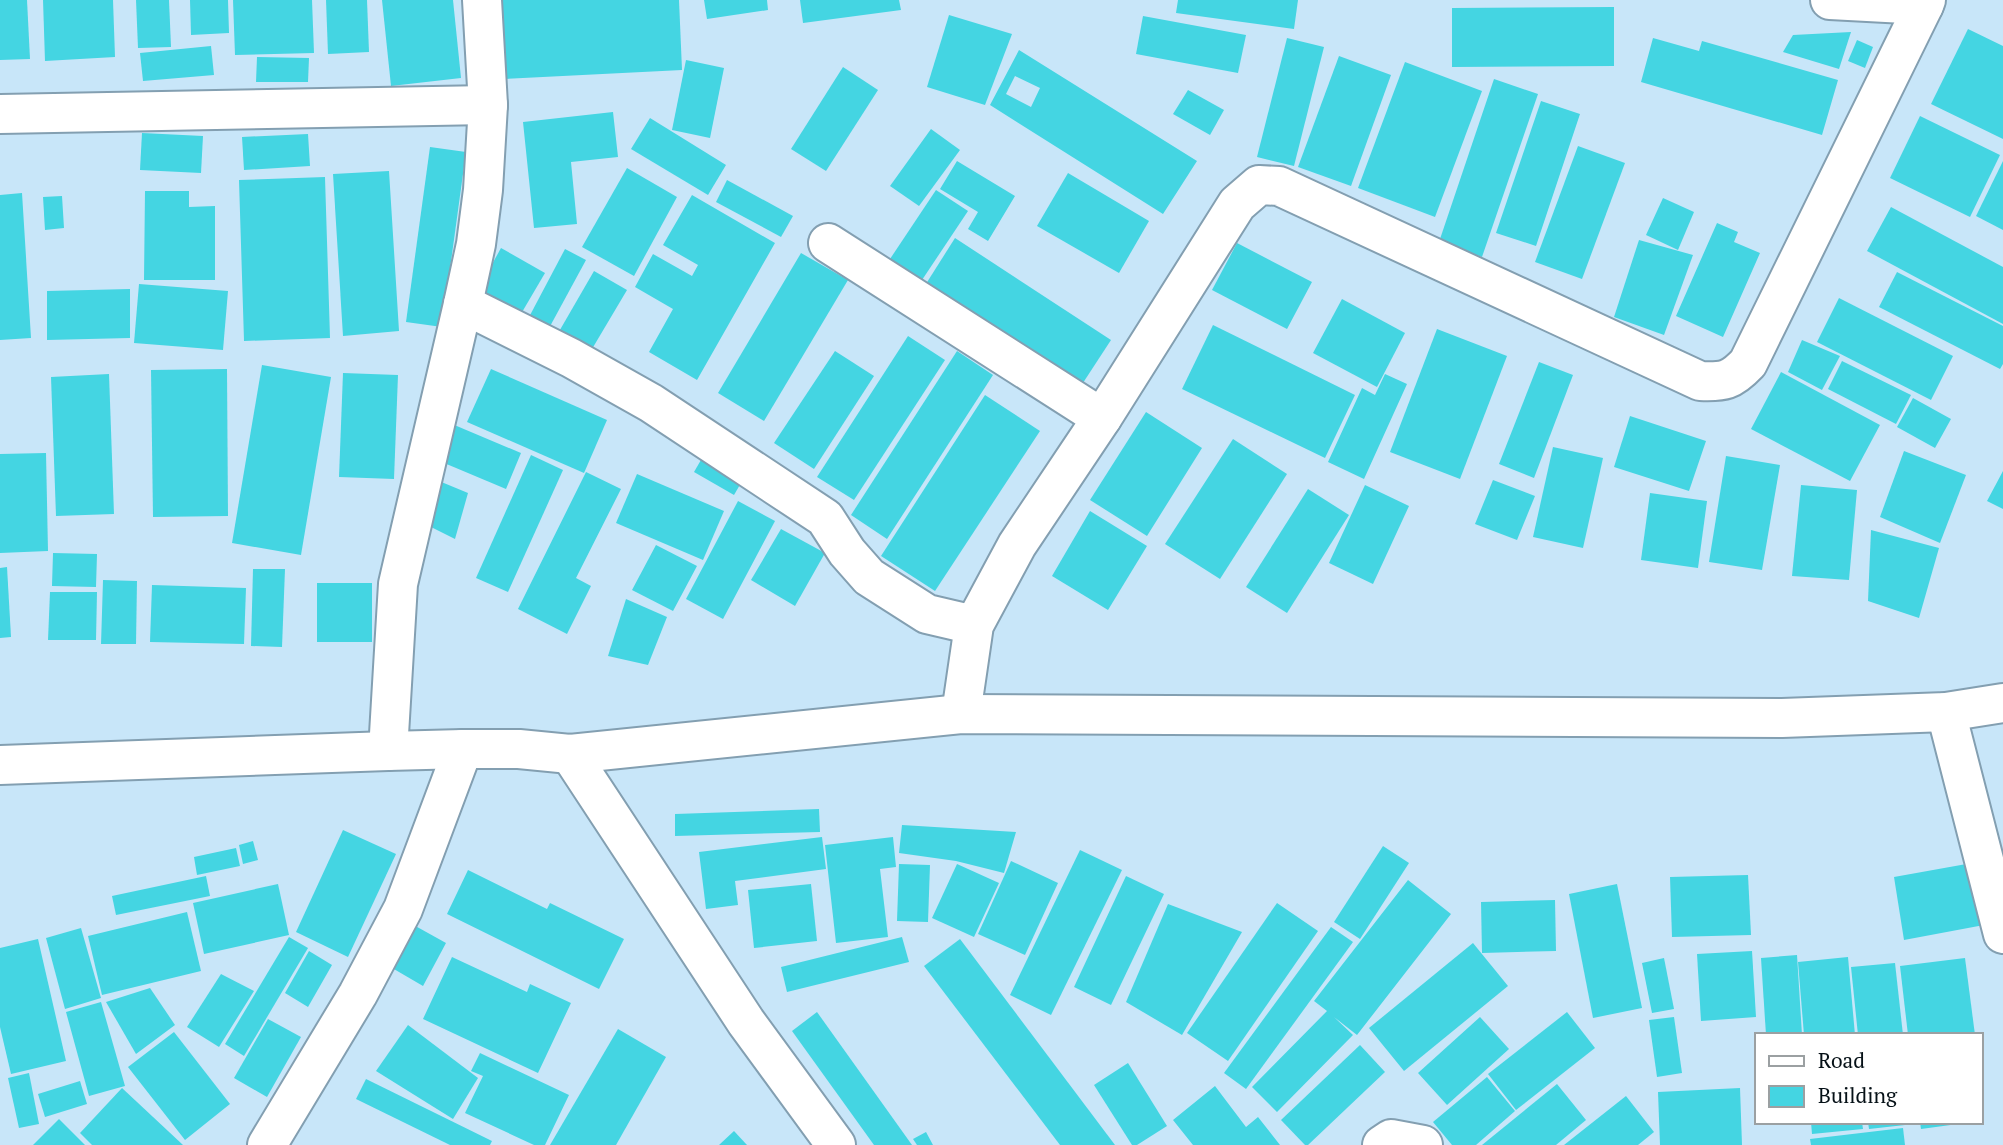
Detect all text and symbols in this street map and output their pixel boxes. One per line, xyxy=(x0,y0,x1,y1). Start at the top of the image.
legend xyxy=(1755,1033,1982,1124)
text: Road xyxy=(1818,1046,1865,1074)
text: Building xyxy=(1818,1081,1898,1109)

